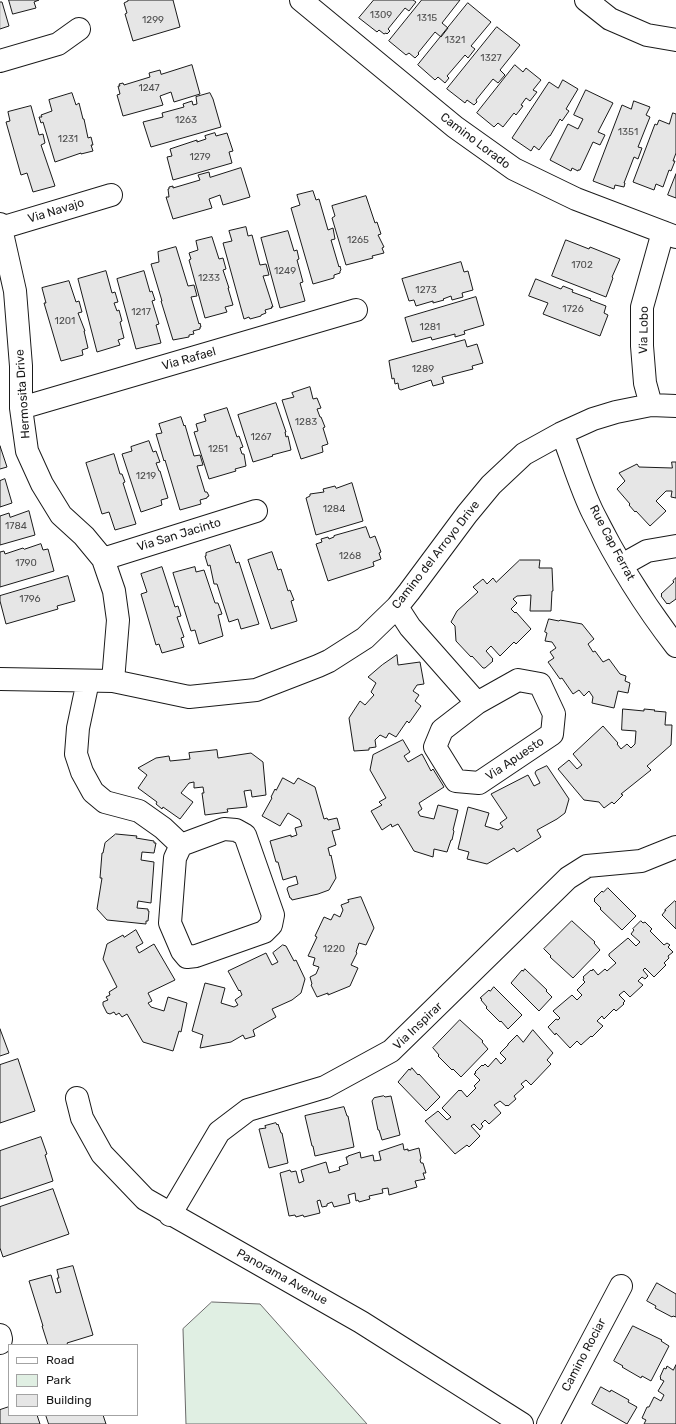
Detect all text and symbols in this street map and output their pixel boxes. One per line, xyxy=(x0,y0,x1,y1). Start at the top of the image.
house number: 1309 xyxy=(370,9,392,21)
house number: 1315 xyxy=(417,12,437,24)
house number: 1299 xyxy=(142,14,164,26)
house number: 1321 xyxy=(445,34,465,46)
house number: 1327 xyxy=(480,52,502,64)
house number: 1247 xyxy=(138,82,160,94)
street label: Camino Lorado xyxy=(437,110,513,172)
house number: 1263 xyxy=(175,114,197,126)
house number: 1351 xyxy=(618,126,638,138)
house number: 1231 xyxy=(58,133,78,145)
house number: 1279 xyxy=(189,151,211,163)
street label: Via Navajo xyxy=(26,196,86,226)
house number: 1265 xyxy=(347,234,369,246)
house number: 1702 xyxy=(571,259,593,271)
house number: 1249 xyxy=(274,265,296,277)
house number: 1233 xyxy=(198,272,220,284)
house number: 1273 xyxy=(415,284,437,296)
house number: 1726 xyxy=(562,303,584,315)
house number: 1217 xyxy=(131,306,151,318)
street label: Via Lobo xyxy=(636,306,652,354)
house number: 1201 xyxy=(55,315,75,327)
house number: 1281 xyxy=(420,321,440,333)
street label: Via Rafael xyxy=(160,344,218,374)
street label: Hermosita Drive xyxy=(13,349,33,439)
house number: 1289 xyxy=(412,363,434,375)
house number: 1283 xyxy=(295,416,317,428)
house number: 1267 xyxy=(251,431,271,443)
house number: 1251 xyxy=(208,443,228,455)
house number: 1219 xyxy=(136,470,156,482)
street label: Camino del Arroyo Drive xyxy=(389,498,483,612)
house number: 1284 xyxy=(323,503,345,515)
street label: Rue Cap Ferrat xyxy=(586,503,638,583)
street label: Via San Jacinto xyxy=(135,515,223,555)
house number: 1784 xyxy=(5,520,27,532)
house number: 1268 xyxy=(339,550,361,562)
house number: 1790 xyxy=(15,557,37,569)
house number: 1796 xyxy=(19,593,41,605)
street label: Via Apuesto xyxy=(483,734,547,784)
house number: 1220 xyxy=(323,943,345,955)
street label: Via Inspirar xyxy=(390,999,446,1053)
street label: Panorama Avenue xyxy=(234,1246,330,1308)
street label: Camino Rociar xyxy=(559,1316,609,1394)
legend xyxy=(8,1344,138,1416)
text: Road xyxy=(46,1353,74,1367)
text: Park xyxy=(46,1373,71,1387)
text: Building xyxy=(46,1393,92,1407)

